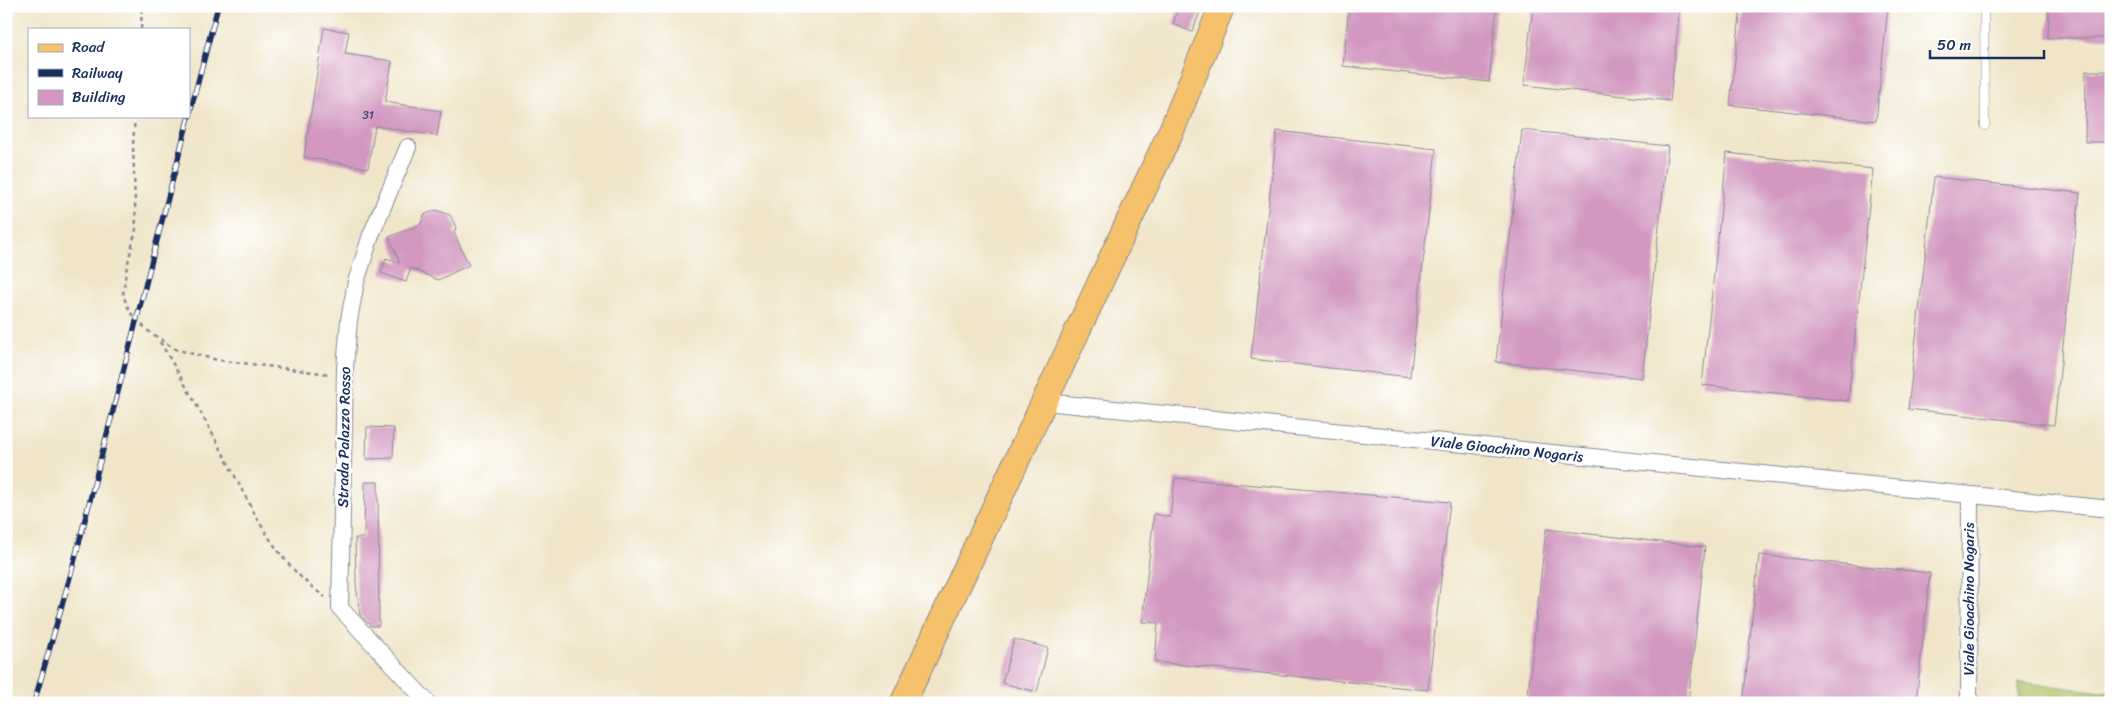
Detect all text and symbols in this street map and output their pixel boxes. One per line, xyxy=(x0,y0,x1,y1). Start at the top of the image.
legend xyxy=(28,28,190,118)
scale bar xyxy=(1930,28,2043,60)
text: 50 m xyxy=(1937,32,1972,58)
text: Road xyxy=(72,34,105,60)
text: Railway xyxy=(72,60,123,86)
text: Building xyxy=(72,84,126,110)
house number: 31 xyxy=(362,104,374,126)
street label: Strada Palazzo Rosso xyxy=(330,366,358,508)
street label: Viale Gioachino Nogaris xyxy=(1429,428,1585,470)
street label: Viale Gioachino Nogaris xyxy=(1956,522,1982,676)

